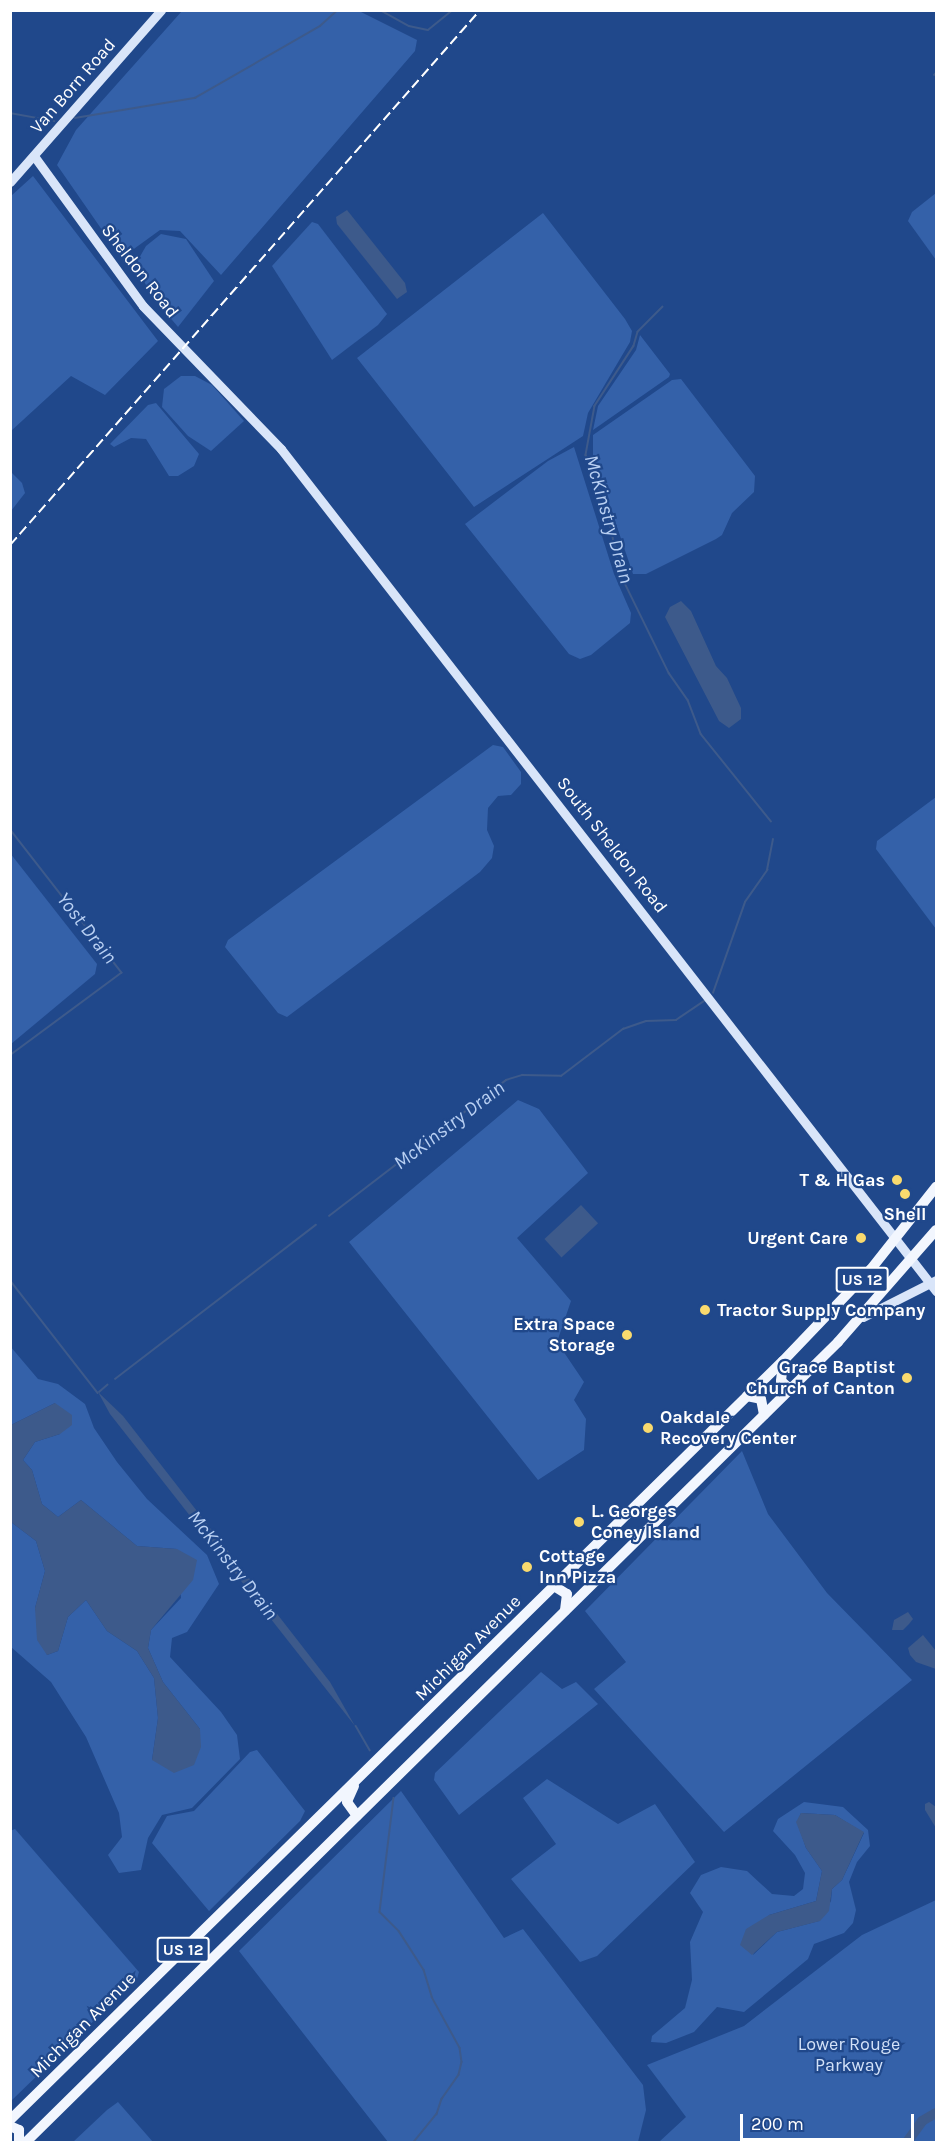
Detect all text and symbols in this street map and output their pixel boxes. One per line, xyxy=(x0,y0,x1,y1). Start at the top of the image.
street label: Van Born Road xyxy=(26,34,120,138)
street label: Sheldon Road xyxy=(97,220,183,322)
water label: McKinstry Drain xyxy=(579,452,639,586)
street label: South Sheldon Road xyxy=(552,773,672,917)
water label: Yost Drain xyxy=(52,887,122,969)
water label: McKinstry Drain xyxy=(389,1075,509,1175)
place label: T & H Gas xyxy=(799,1169,885,1191)
marker: T & H Gas xyxy=(890,1173,904,1187)
marker: Shell xyxy=(898,1187,912,1201)
place label: Shell xyxy=(883,1203,927,1225)
place label: Urgent Care xyxy=(747,1227,848,1249)
marker: Urgent Care xyxy=(852,1229,870,1247)
road number: US 12 xyxy=(835,1267,889,1293)
place label: Tractor Supply Company xyxy=(717,1299,925,1321)
marker: Tractor Supply Company xyxy=(698,1303,712,1317)
place label: Extra Space Storage xyxy=(513,1314,615,1356)
marker: Extra Space Storage xyxy=(620,1328,634,1342)
place label: Grace Baptist Church of Canton xyxy=(746,1357,895,1400)
marker: Grace Baptist Church of Canton xyxy=(900,1371,914,1385)
place label: Oakdale Recovery Center xyxy=(660,1407,796,1450)
marker: Oakdale Recovery Center xyxy=(641,1421,655,1435)
place label: L. Georges Coney Island xyxy=(591,1501,700,1544)
water label: McKinstry Drain xyxy=(183,1505,283,1625)
marker: L. Georges Coney Island xyxy=(572,1515,586,1529)
place label: Cottage Inn Pizza xyxy=(539,1546,616,1588)
marker: Cottage Inn Pizza xyxy=(520,1560,534,1574)
street label: Michigan Avenue xyxy=(411,1591,525,1705)
road number: US 12 xyxy=(156,1937,210,1963)
street label: Michigan Avenue xyxy=(26,1968,140,2082)
park label: Lower Rouge Parkway xyxy=(798,2034,900,2076)
scale bar xyxy=(743,2102,917,2140)
text: 200 m xyxy=(751,2113,804,2135)

